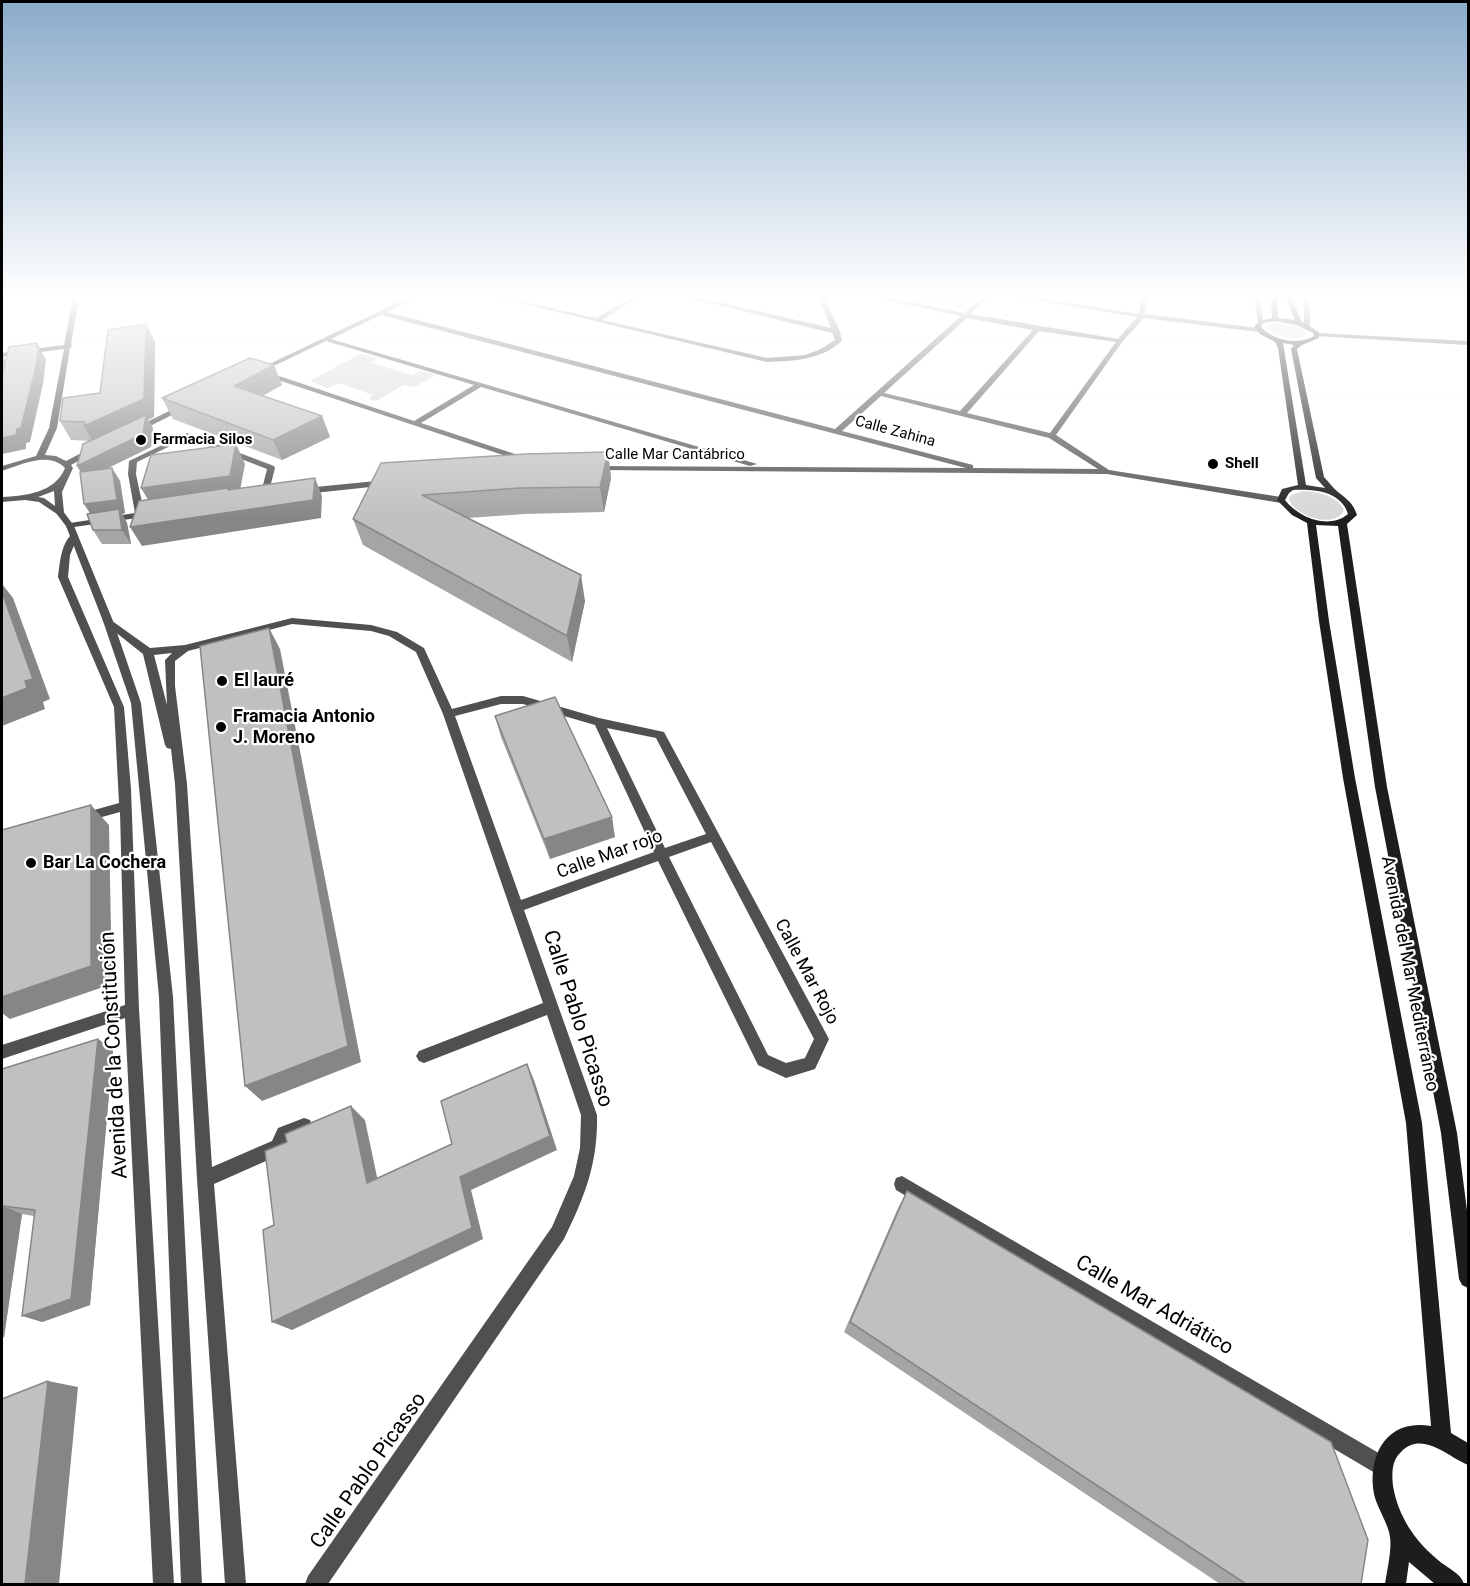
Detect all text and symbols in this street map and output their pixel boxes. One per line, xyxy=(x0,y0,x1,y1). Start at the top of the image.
street label: Calle Zahina xyxy=(853,413,937,451)
place label: Farmacia Silos xyxy=(153,431,252,449)
marker: Farmacia Silos xyxy=(134,433,148,447)
street label: Calle Mar Cantábrico xyxy=(605,446,745,464)
place label: Shell xyxy=(1225,455,1259,473)
marker: Shell xyxy=(1206,457,1220,471)
place label: El lauré xyxy=(234,670,294,692)
marker: El lauré xyxy=(215,674,229,688)
place label: Framacia Antonio J. Moreno xyxy=(233,706,375,748)
marker: Framacia Antonio J. Moreno xyxy=(214,720,228,734)
street label: Calle Mar rojo xyxy=(554,826,666,884)
place label: Bar La Cochera xyxy=(43,852,166,874)
street label: Avenida del Mar Mediterráneo xyxy=(1376,854,1442,1094)
marker: Bar La Cochera xyxy=(24,856,38,870)
street label: Calle Mar Rojo xyxy=(769,916,843,1028)
street label: Calle Pablo Picasso xyxy=(536,927,618,1111)
street label: Avenida de la Constitución xyxy=(96,931,134,1179)
street label: Calle Mar Adriático xyxy=(1071,1251,1237,1361)
street label: Calle Pablo Picasso xyxy=(306,1388,432,1554)

